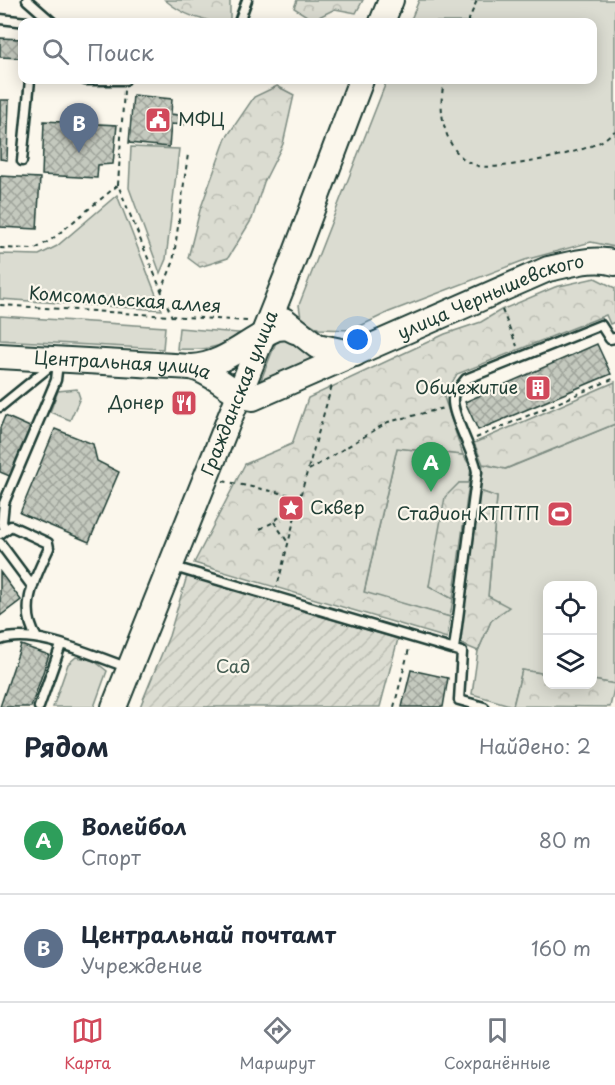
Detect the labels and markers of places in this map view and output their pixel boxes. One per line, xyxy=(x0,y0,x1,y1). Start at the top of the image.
pin: B xyxy=(60,104,98,153)
public building icon: МФЦ xyxy=(143,105,173,135)
place label: МФЦ xyxy=(178,105,225,132)
place label: Общежитие xyxy=(415,373,518,400)
building icon: Общежитие xyxy=(523,373,553,403)
place label: Донер xyxy=(107,388,164,415)
restaurant icon: Донер xyxy=(169,388,199,418)
pin: A xyxy=(412,442,450,492)
place icon: Сквер xyxy=(276,493,306,523)
place label: Сквер xyxy=(310,493,365,520)
place label: Стадион КТПТП xyxy=(397,499,540,526)
sports icon: Стадион КТПТП xyxy=(545,499,575,529)

